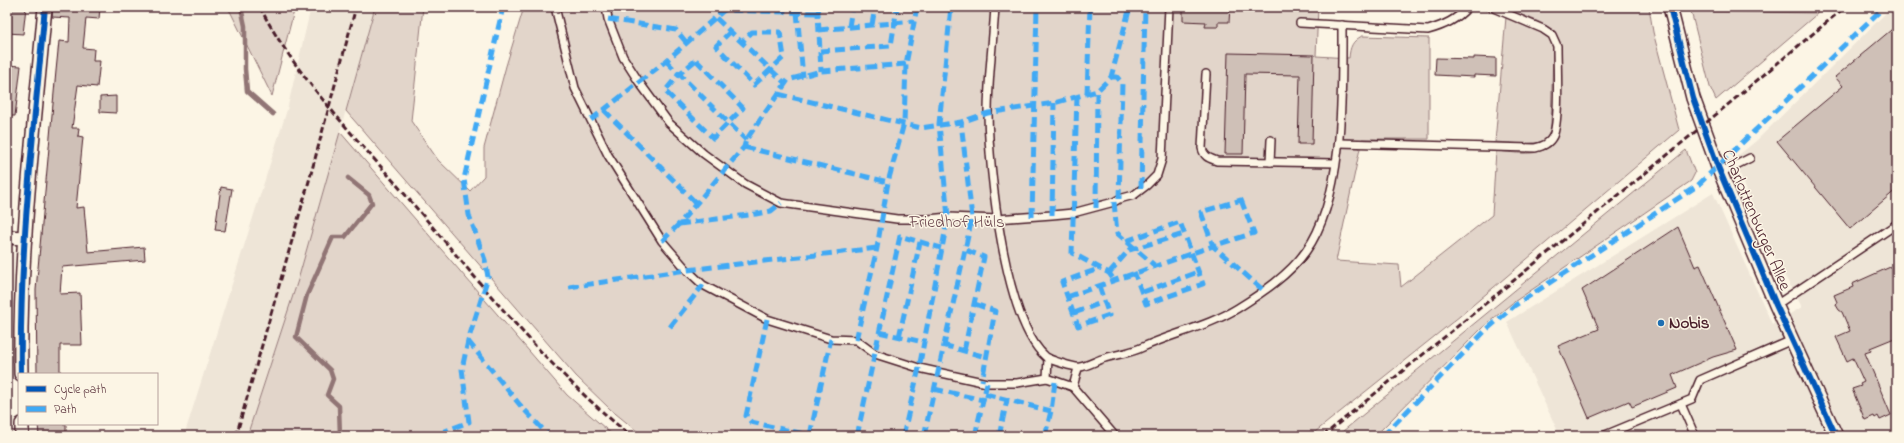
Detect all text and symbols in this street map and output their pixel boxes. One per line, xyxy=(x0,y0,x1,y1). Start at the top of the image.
street label: Charlottenburger Allee xyxy=(1713,146,1797,296)
park label: Friedhof Hüls xyxy=(908,210,1005,235)
place label: Nobis xyxy=(1669,311,1710,336)
marker: Nobis xyxy=(1656,318,1666,328)
legend xyxy=(18,373,158,425)
text: Cycle path xyxy=(54,381,106,400)
text: Path xyxy=(54,401,77,419)

